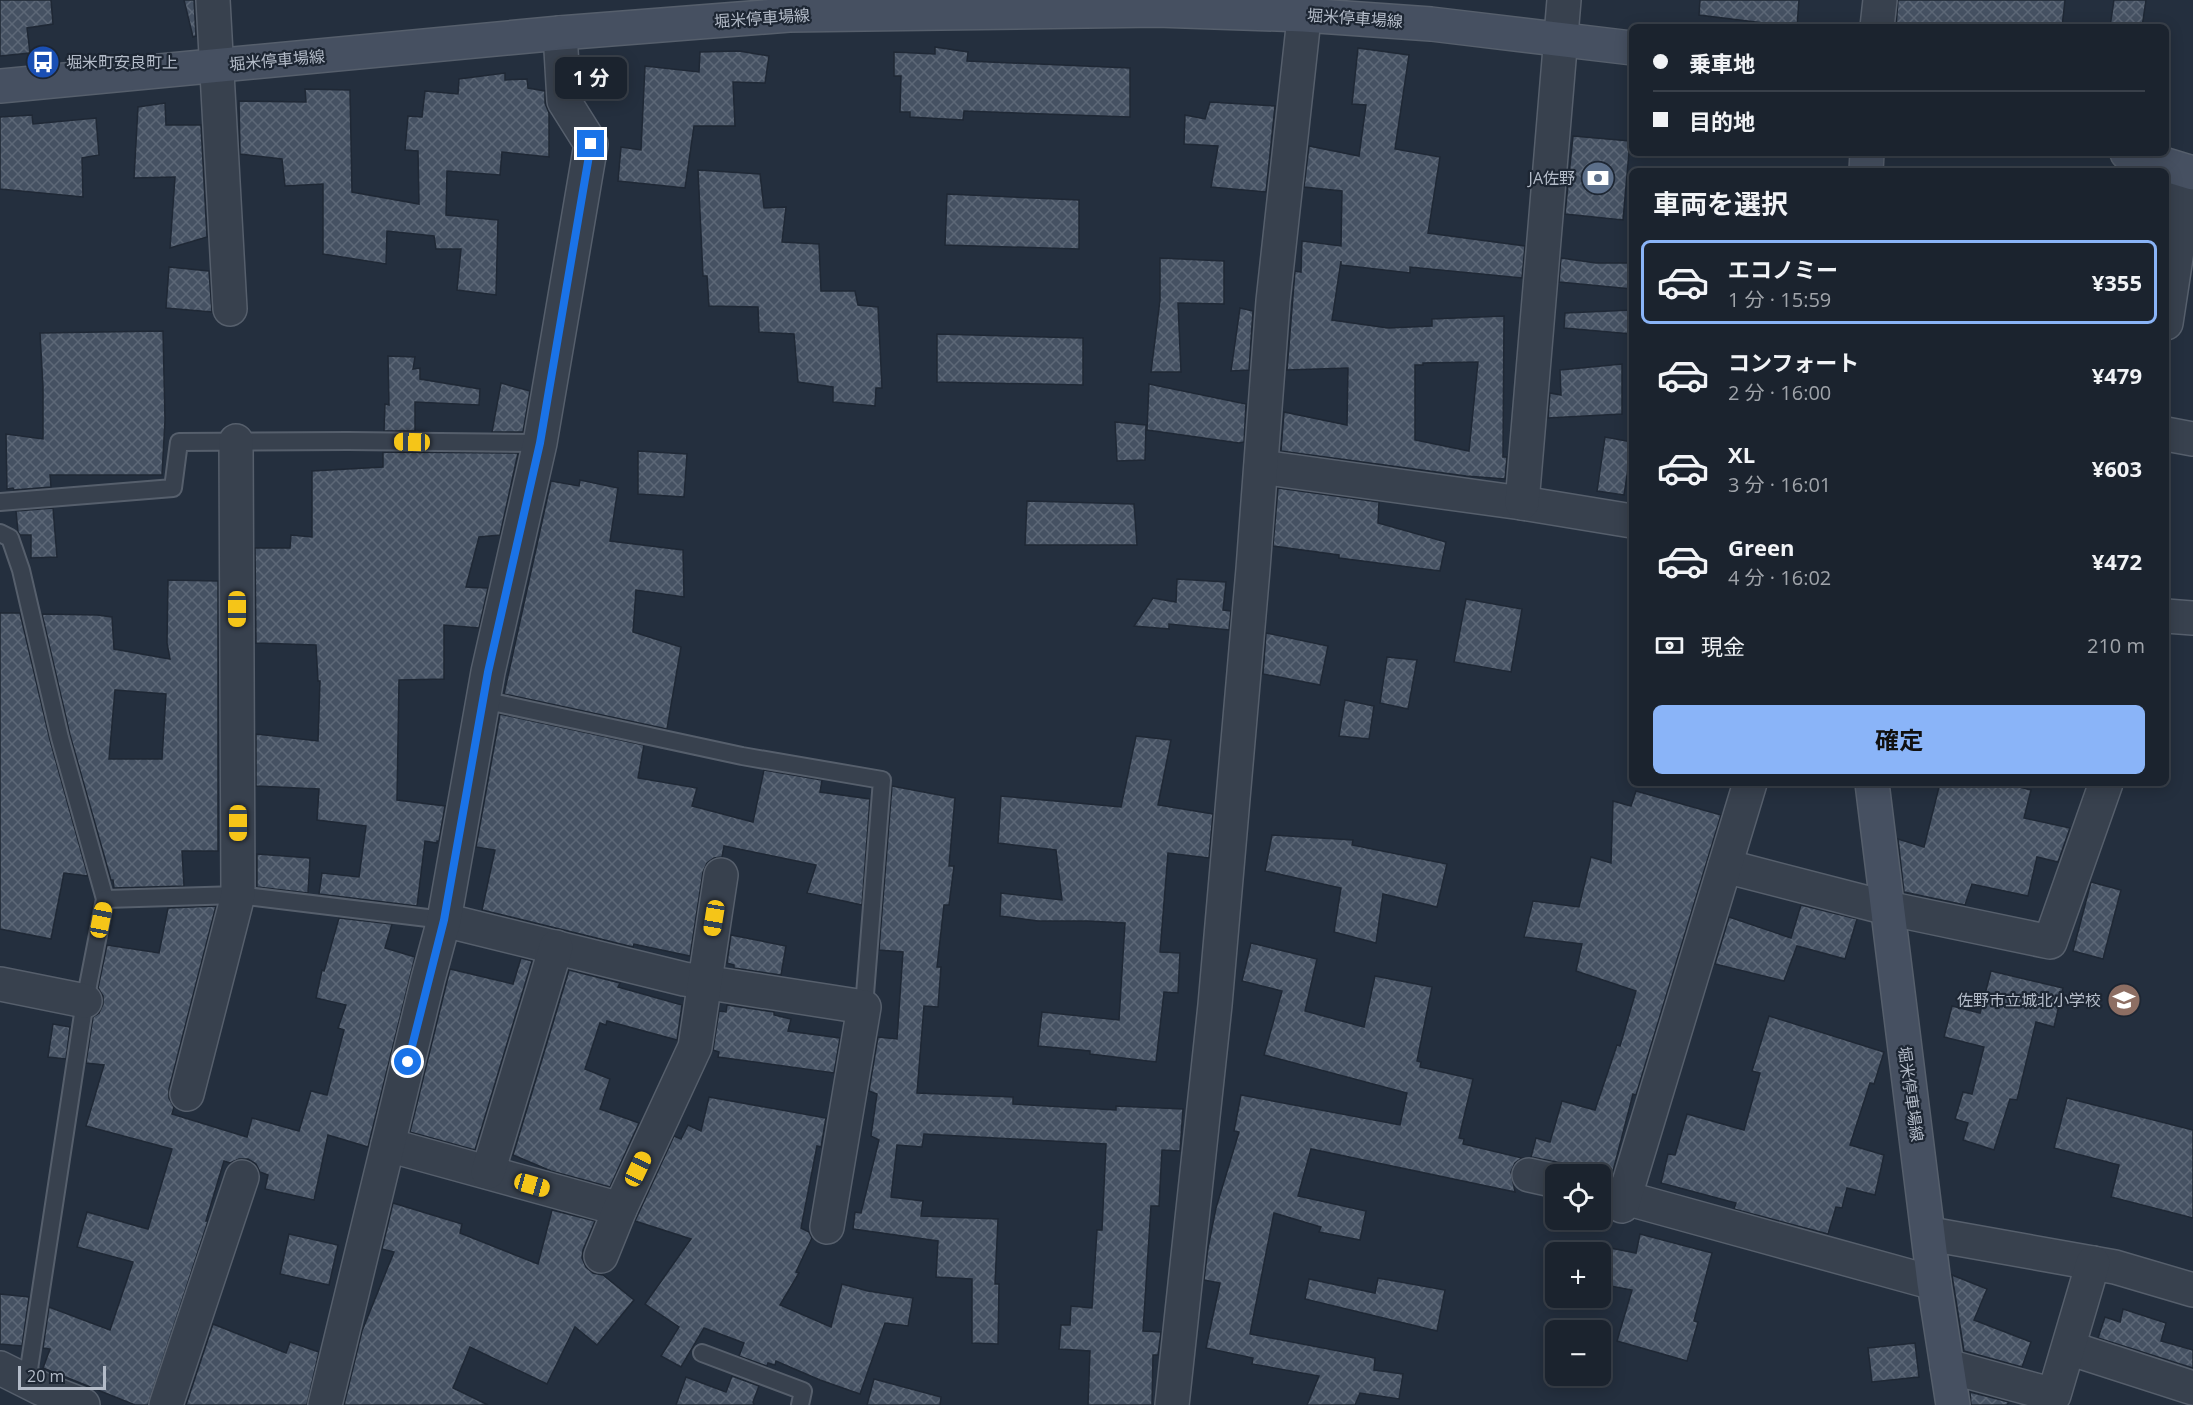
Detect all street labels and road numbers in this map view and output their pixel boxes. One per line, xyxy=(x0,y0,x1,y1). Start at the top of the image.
street label: 堀米停車場線 xyxy=(713,4,811,32)
street label: 堀米停車場線 xyxy=(1306,4,1404,32)
street label: 堀米停車場線 xyxy=(228,45,326,75)
street label: 堀米停車場線 xyxy=(1893,1045,1929,1143)

